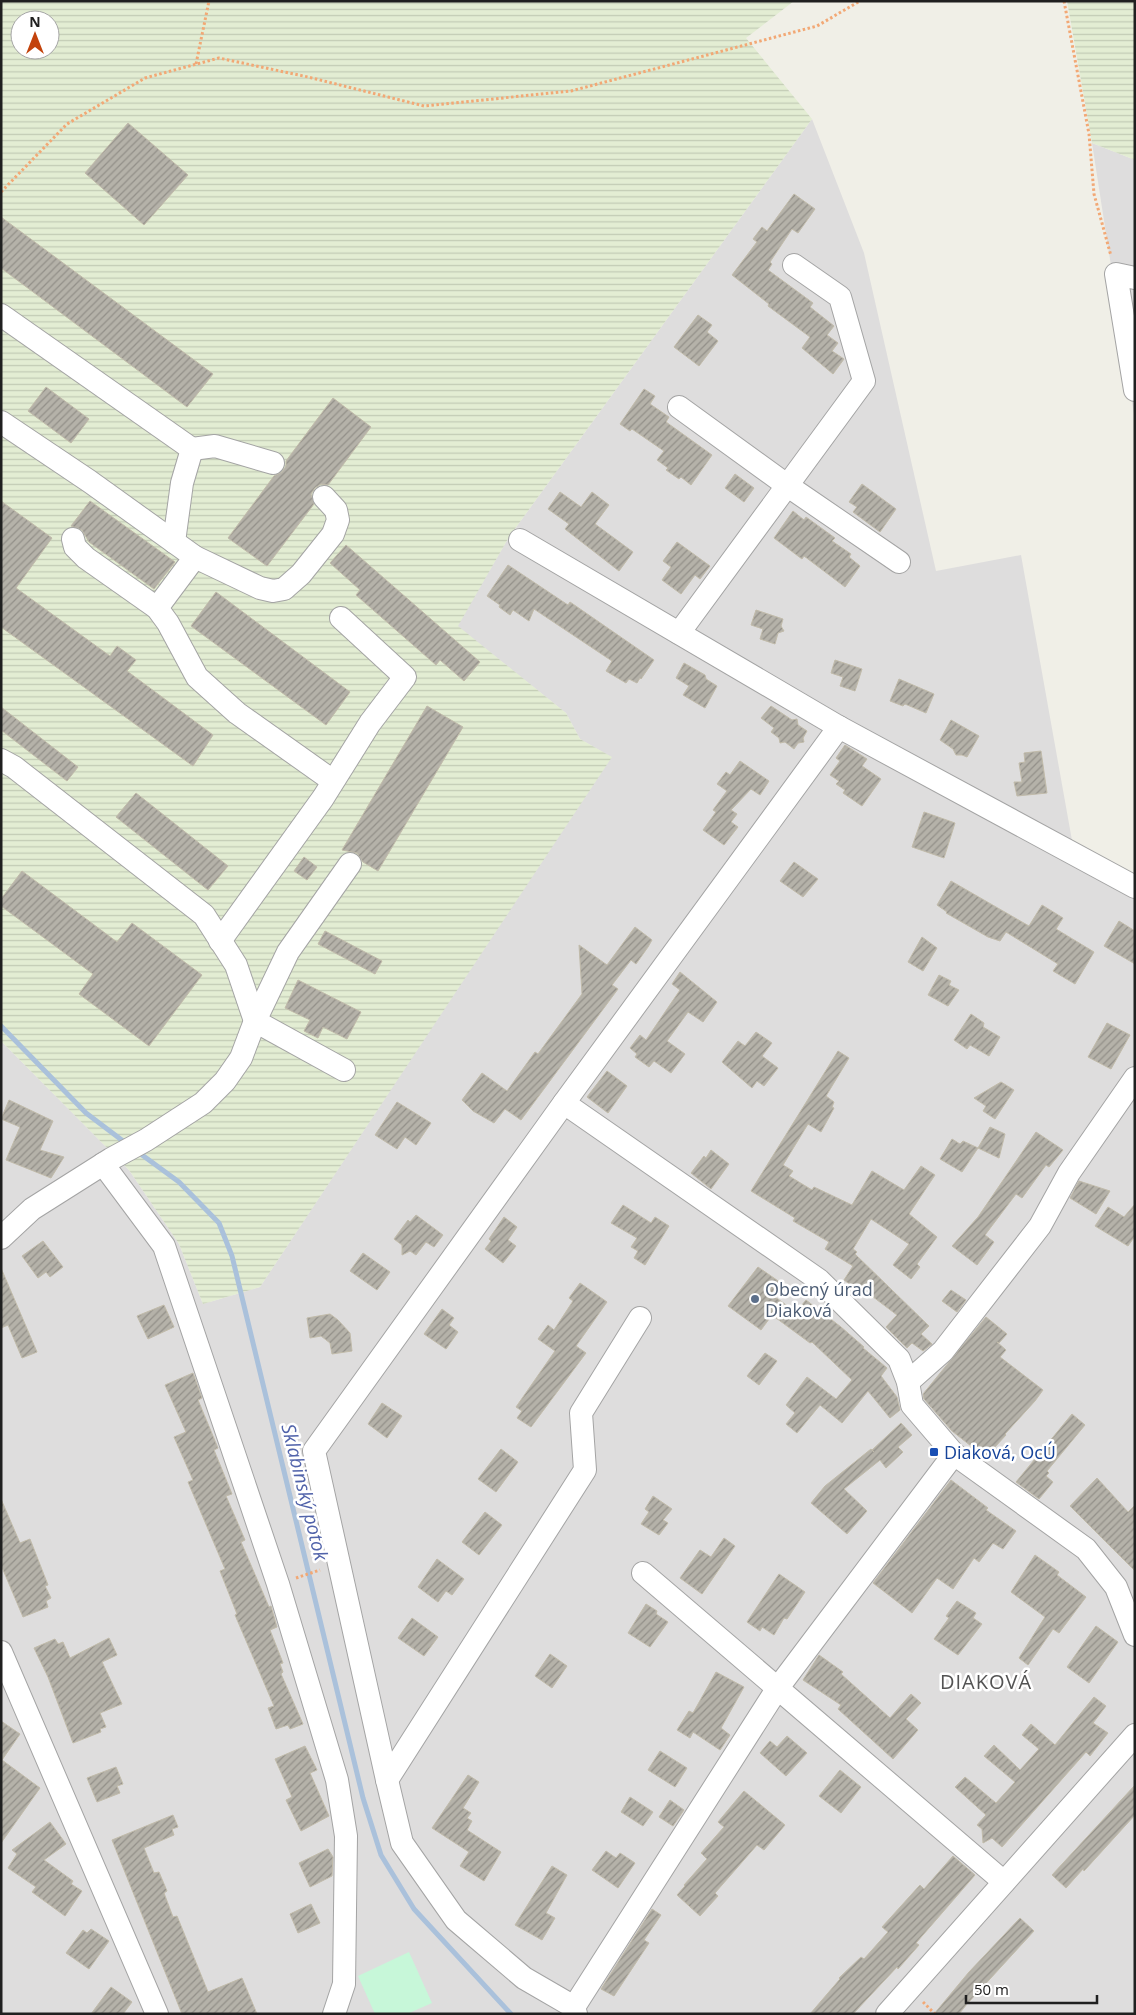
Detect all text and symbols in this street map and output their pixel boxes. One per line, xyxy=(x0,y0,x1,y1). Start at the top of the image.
north arrow xyxy=(10,10,60,60)
text: N xyxy=(29,12,41,31)
place label: Obecný úrad Diaková xyxy=(765,1277,873,1322)
marker: Obecný úrad Diaková xyxy=(749,1293,761,1305)
water label: Sklabinský potok xyxy=(275,1421,335,1564)
place label: Diaková, OcÚ xyxy=(944,1440,1056,1464)
marker: Diaková, OcÚ xyxy=(928,1446,940,1458)
district label: DIAKOVÁ xyxy=(940,1668,1032,1695)
scale bar xyxy=(966,1972,1097,2004)
text: 50 m xyxy=(974,1979,1009,1999)

